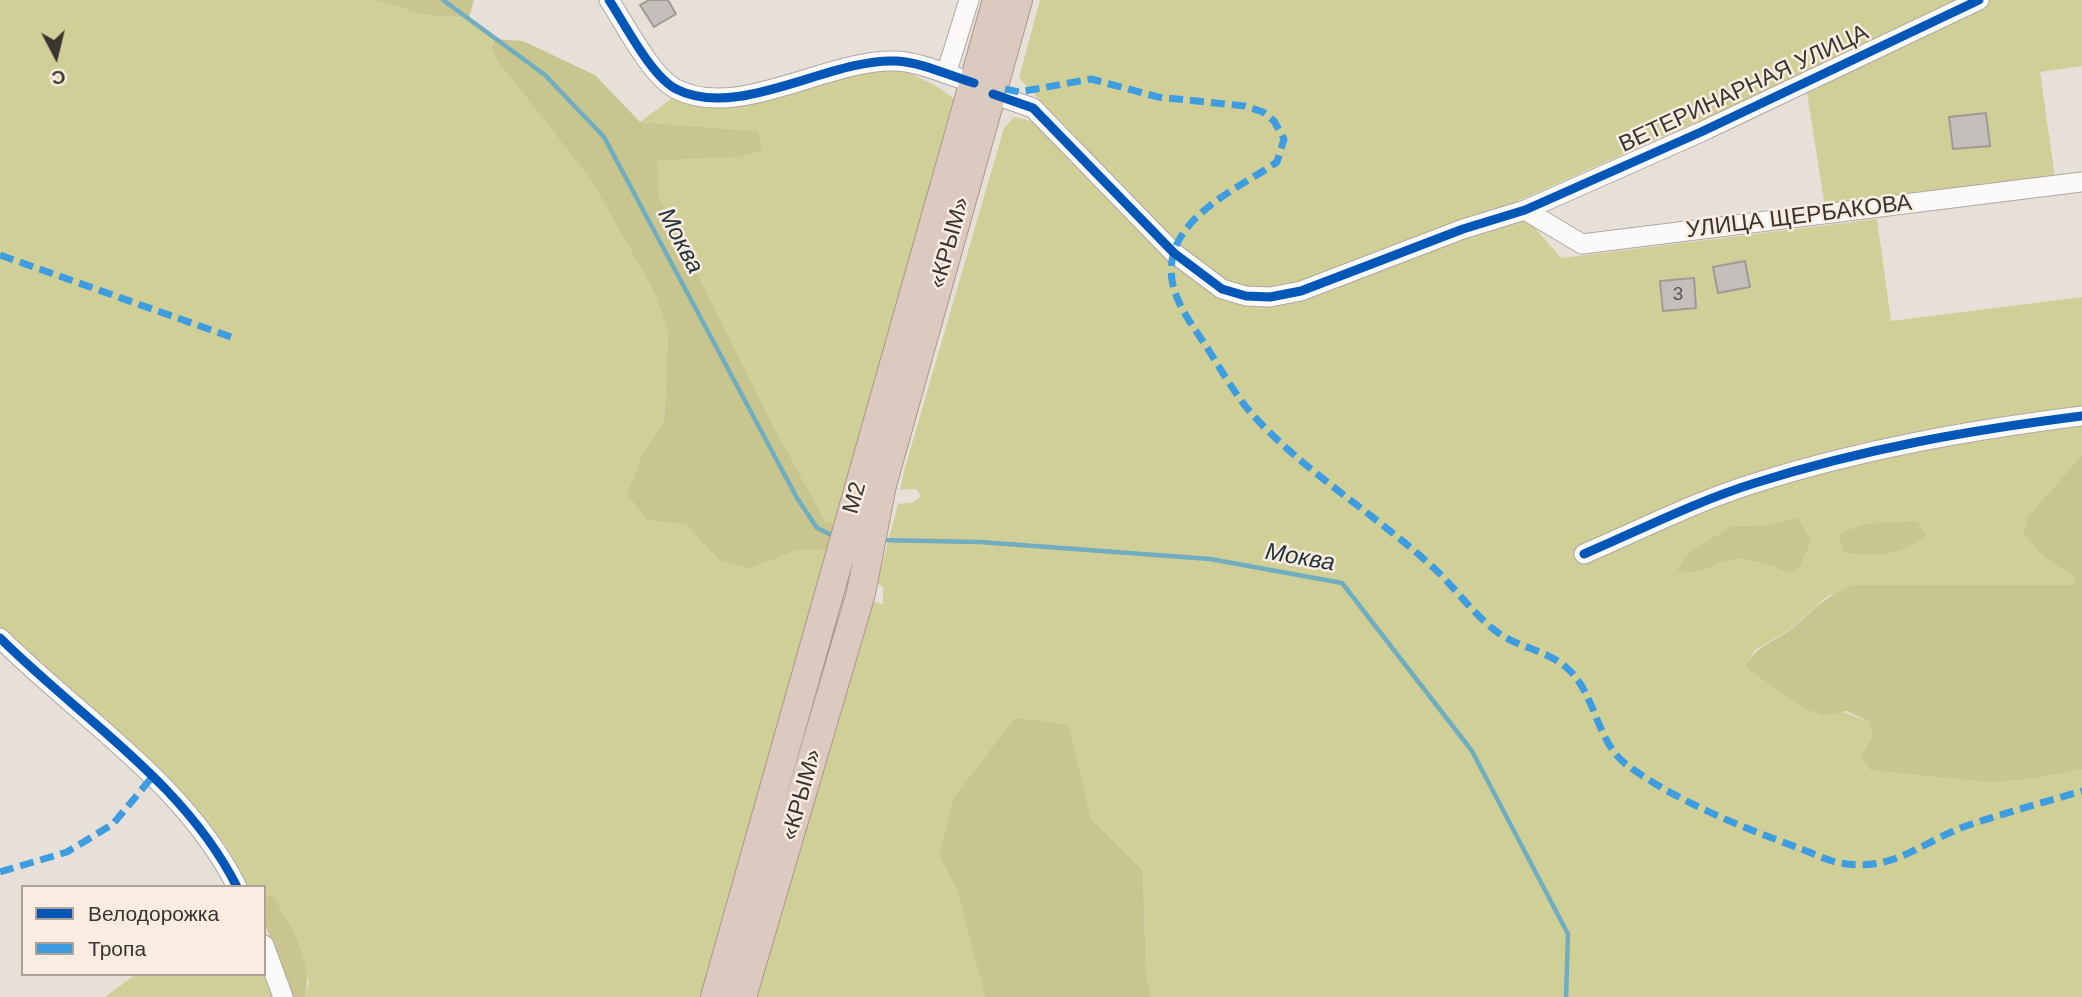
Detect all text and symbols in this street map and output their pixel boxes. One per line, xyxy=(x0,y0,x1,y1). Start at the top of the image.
street label: ВЕТЕРИНАРНАЯ УЛИЦА xyxy=(1615,19,1873,159)
north arrow xyxy=(21,21,91,91)
text: С xyxy=(51,66,67,89)
street label: УЛИЦА ЩЕРБАКОВА xyxy=(1684,189,1914,245)
street label: «КРЫМ» xyxy=(924,194,976,292)
water label: Моква xyxy=(651,203,709,279)
house number: 3 xyxy=(1673,284,1683,306)
street label: М2 xyxy=(837,479,873,517)
water label: Моква xyxy=(1263,538,1337,578)
street label: «КРЫМ» xyxy=(776,746,828,844)
legend xyxy=(21,885,266,976)
text: Велодорожка xyxy=(88,902,219,925)
text: Тропа xyxy=(88,937,146,960)

